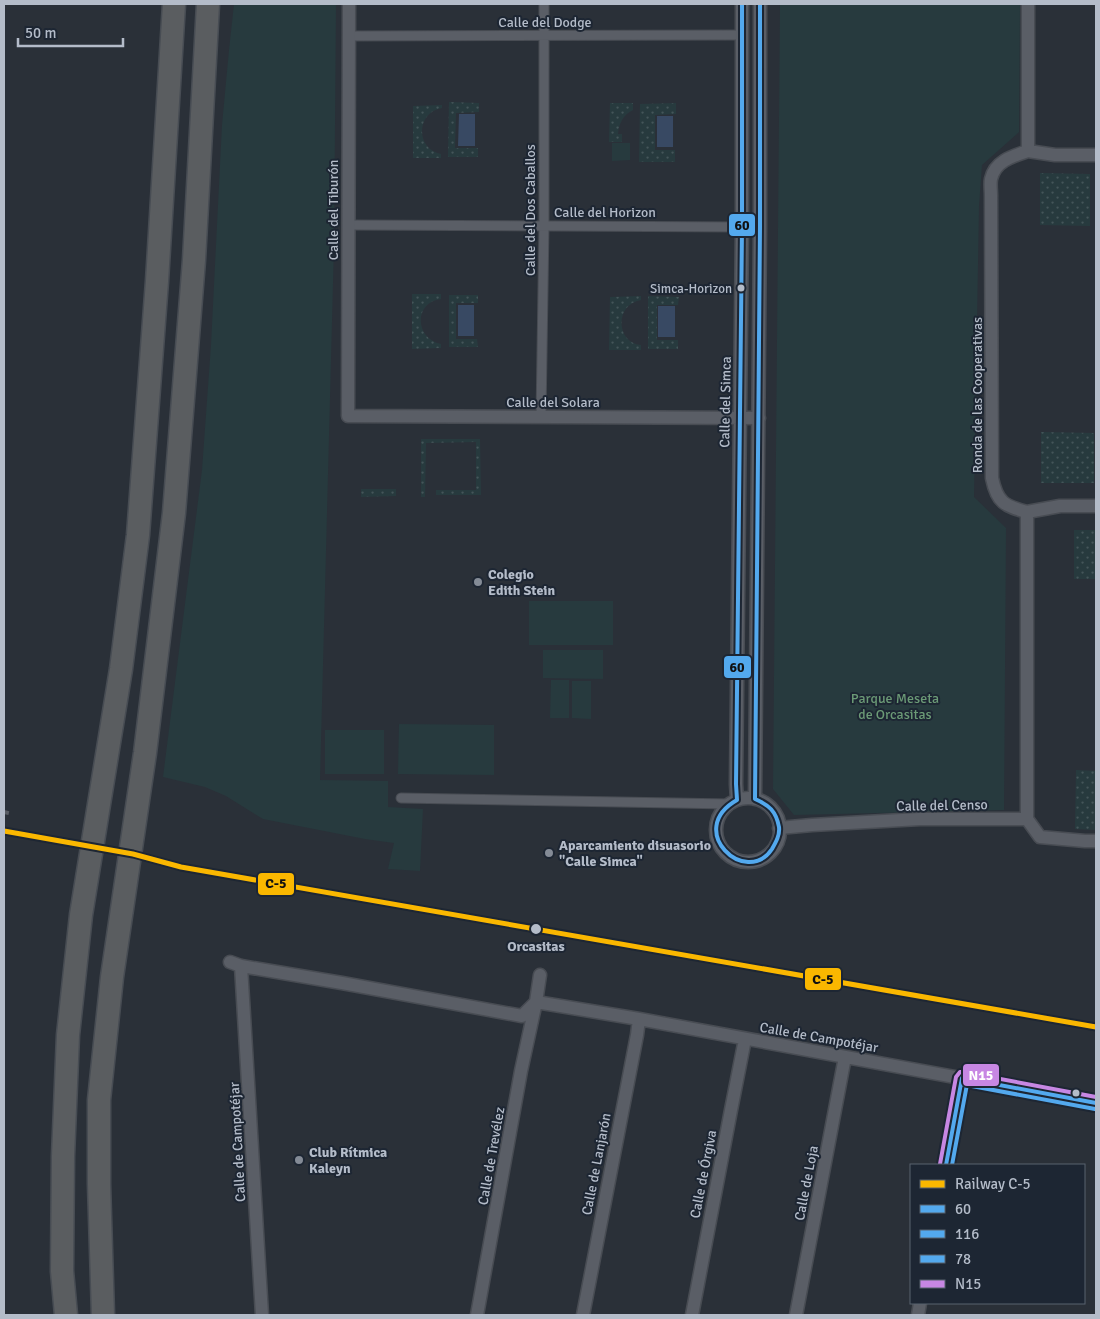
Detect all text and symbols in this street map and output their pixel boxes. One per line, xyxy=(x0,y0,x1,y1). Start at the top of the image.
street label: Calle del Dodge xyxy=(498,14,592,31)
scale bar xyxy=(18,15,122,47)
text: 50 m xyxy=(25,24,56,42)
street label: Calle del Dos Caballos xyxy=(522,144,539,276)
street label: Calle del Tiburón xyxy=(325,160,342,260)
street label: Calle del Horizon xyxy=(554,204,656,221)
line badge: 60 xyxy=(728,213,756,237)
text: 60 xyxy=(734,217,750,234)
place label: Simca-Horizon xyxy=(650,281,732,297)
marker: Simca-Horizon xyxy=(736,283,746,293)
street label: Ronda de las Cooperativas xyxy=(969,317,986,473)
street label: Calle del Simca xyxy=(716,356,735,448)
street label: Calle del Solara xyxy=(506,394,600,411)
place label: Colegio Edith Stein xyxy=(488,566,556,599)
marker: Colegio Edith Stein xyxy=(472,576,484,588)
line badge: 60 xyxy=(723,655,752,679)
text: 60 xyxy=(729,659,745,676)
park label: Parque Meseta de Orcasitas xyxy=(851,690,939,723)
street label: Calle del Censo xyxy=(896,796,988,815)
place label: Aparcamiento disuasorio "Calle Simca" xyxy=(559,837,711,870)
marker: Aparcamiento disuasorio "Calle Simca" xyxy=(543,847,555,859)
line badge: C-5 xyxy=(257,872,295,896)
text: C-5 xyxy=(265,875,287,892)
marker: Orcasitas xyxy=(529,922,543,936)
place label: Orcasitas xyxy=(507,938,565,955)
line badge: C-5 xyxy=(804,967,842,991)
text: C-5 xyxy=(812,971,834,988)
street label: Calle de Campotéjar xyxy=(758,1019,880,1056)
line badge: N15 xyxy=(962,1063,1000,1087)
text: N15 xyxy=(969,1067,993,1084)
street label: Calle de Campotéjar xyxy=(226,1081,249,1202)
unlabelled marker xyxy=(1071,1088,1081,1098)
street label: Calle de Trevélez xyxy=(474,1106,508,1206)
street label: Calle de Lanjarón xyxy=(578,1112,615,1217)
street label: Calle de Órgiva xyxy=(687,1128,720,1220)
place label: Club Rítmica Kaleyn xyxy=(309,1144,387,1177)
street label: Calle de Loja xyxy=(791,1144,822,1222)
marker: Club Rítmica Kaleyn xyxy=(293,1154,305,1166)
legend xyxy=(910,1164,1085,1304)
text: Railway C-5 xyxy=(955,1175,1031,1193)
text: 60 xyxy=(955,1200,971,1218)
text: 116 xyxy=(955,1225,979,1243)
text: 78 xyxy=(955,1250,971,1268)
text: N15 xyxy=(955,1275,981,1293)

